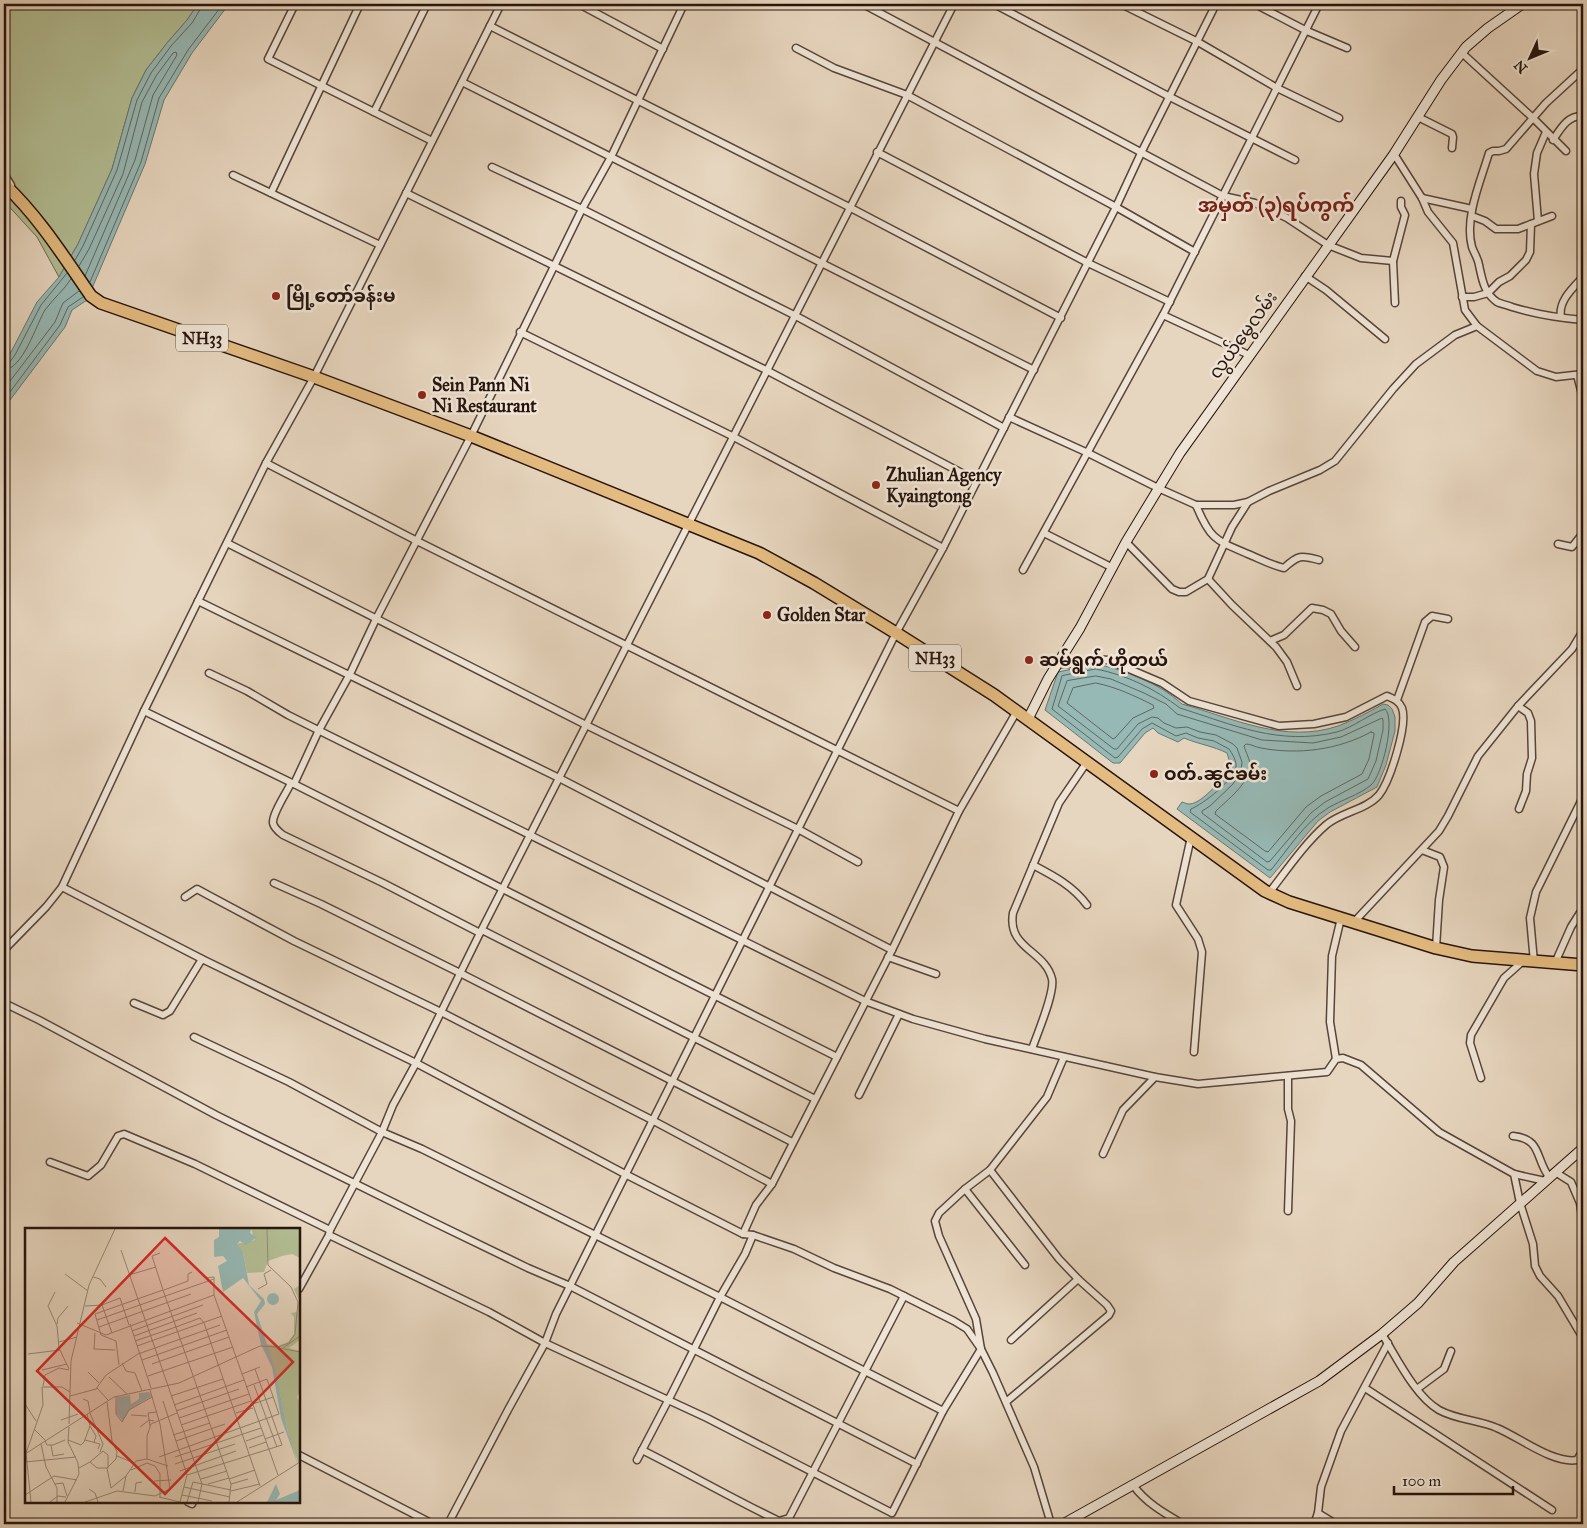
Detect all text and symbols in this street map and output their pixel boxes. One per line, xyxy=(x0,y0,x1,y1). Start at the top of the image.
north arrow xyxy=(1504,32,1554,82)
text: N xyxy=(1511,56,1531,77)
district label: အမှတ် (၃)ရပ်ကွက် xyxy=(1198,192,1354,221)
place label: မြို့တော်ခန်းမ xyxy=(286,284,395,310)
street label: လွယ်မွေလမ်း xyxy=(1202,286,1285,385)
marker: မြို့တော်ခန်းမ xyxy=(270,290,282,302)
road number: NH33 xyxy=(176,324,228,352)
place label: Sein Pann Ni Ni Restaurant xyxy=(432,374,537,417)
marker: Sein Pann Ni Ni Restaurant xyxy=(416,389,428,401)
place label: Zhulian Agency Kyaingtong xyxy=(886,464,1003,508)
marker: Zhulian Agency Kyaingtong xyxy=(870,479,882,491)
place label: Golden Star xyxy=(777,604,867,626)
marker: Golden Star xyxy=(761,609,773,621)
road number: NH33 xyxy=(909,644,961,671)
place label: ဆမ်ရွက် ဟိုတယ် xyxy=(1039,648,1168,674)
marker: ဆမ်ရွက် ဟိုတယ် xyxy=(1023,654,1035,666)
place label: ဝတ်ႉၼွင်ၶမ်း xyxy=(1164,762,1267,788)
marker: ဝတ်ႉၼွင်ၶမ်း xyxy=(1148,768,1160,780)
inset map xyxy=(25,1228,300,1503)
scale bar xyxy=(1394,1463,1513,1495)
text: 100 m xyxy=(1402,1472,1442,1490)

